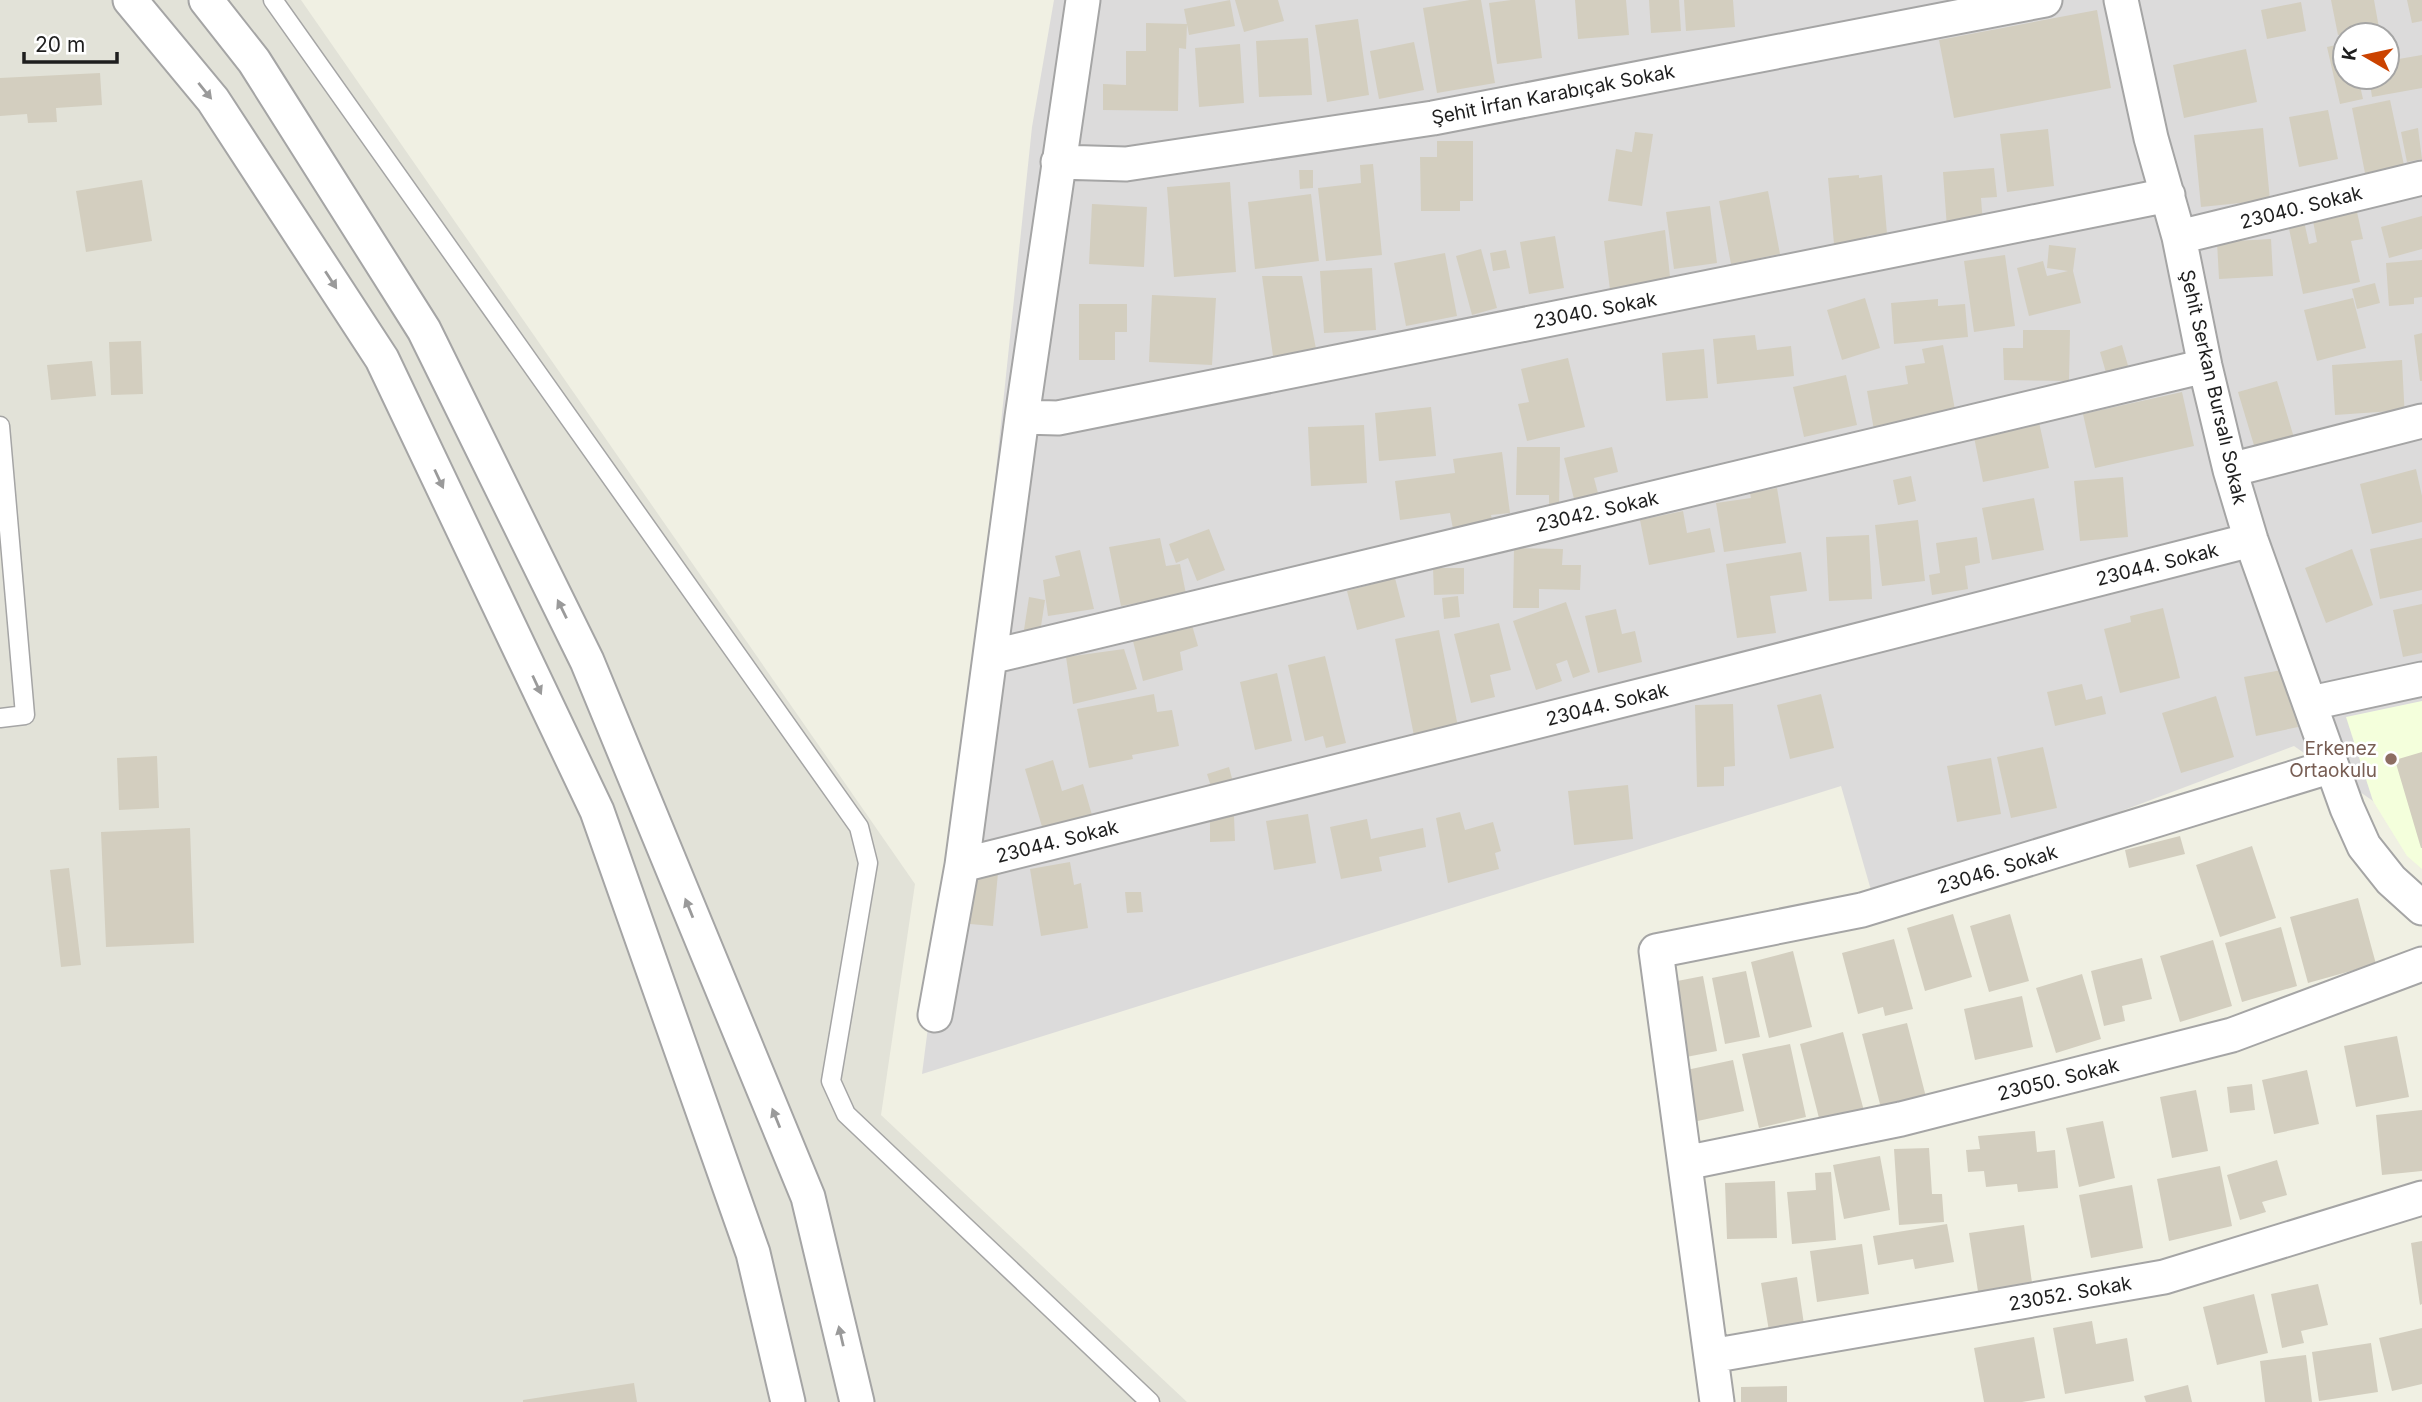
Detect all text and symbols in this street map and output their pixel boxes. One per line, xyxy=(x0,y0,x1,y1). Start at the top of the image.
scale bar xyxy=(24,21,117,65)
north arrow xyxy=(2331,21,2401,91)
text: 20 m xyxy=(35,32,85,57)
text: K xyxy=(2337,45,2362,62)
street label: Şehit İrfan Karabıçak Sokak xyxy=(1430,60,1677,129)
one-way arrow xyxy=(197,82,212,99)
street label: 23040. Sokak xyxy=(2238,181,2365,234)
street label: Şehit Serkan Bursalı Sokak xyxy=(2175,267,2252,507)
one-way arrow xyxy=(324,270,337,290)
street label: 23040. Sokak xyxy=(1532,287,1659,334)
one-way arrow xyxy=(434,469,445,489)
street label: 23042. Sokak xyxy=(1534,486,1661,537)
street label: 23044. Sokak xyxy=(2094,538,2221,591)
one-way arrow xyxy=(556,599,567,619)
one-way arrow xyxy=(531,675,543,695)
street label: 23044. Sokak xyxy=(1544,678,1671,731)
place label: Erkenez Ortaokulu xyxy=(2289,737,2377,782)
marker: Erkenez Ortaokulu xyxy=(2383,751,2399,767)
street label: 23044. Sokak xyxy=(994,815,1121,868)
street label: 23046. Sokak xyxy=(1934,840,2061,899)
one-way arrow xyxy=(683,898,695,918)
street label: 23050. Sokak xyxy=(1995,1053,2122,1106)
one-way arrow xyxy=(770,1108,781,1129)
street label: 23052. Sokak xyxy=(2007,1271,2134,1316)
one-way arrow xyxy=(835,1325,846,1347)

